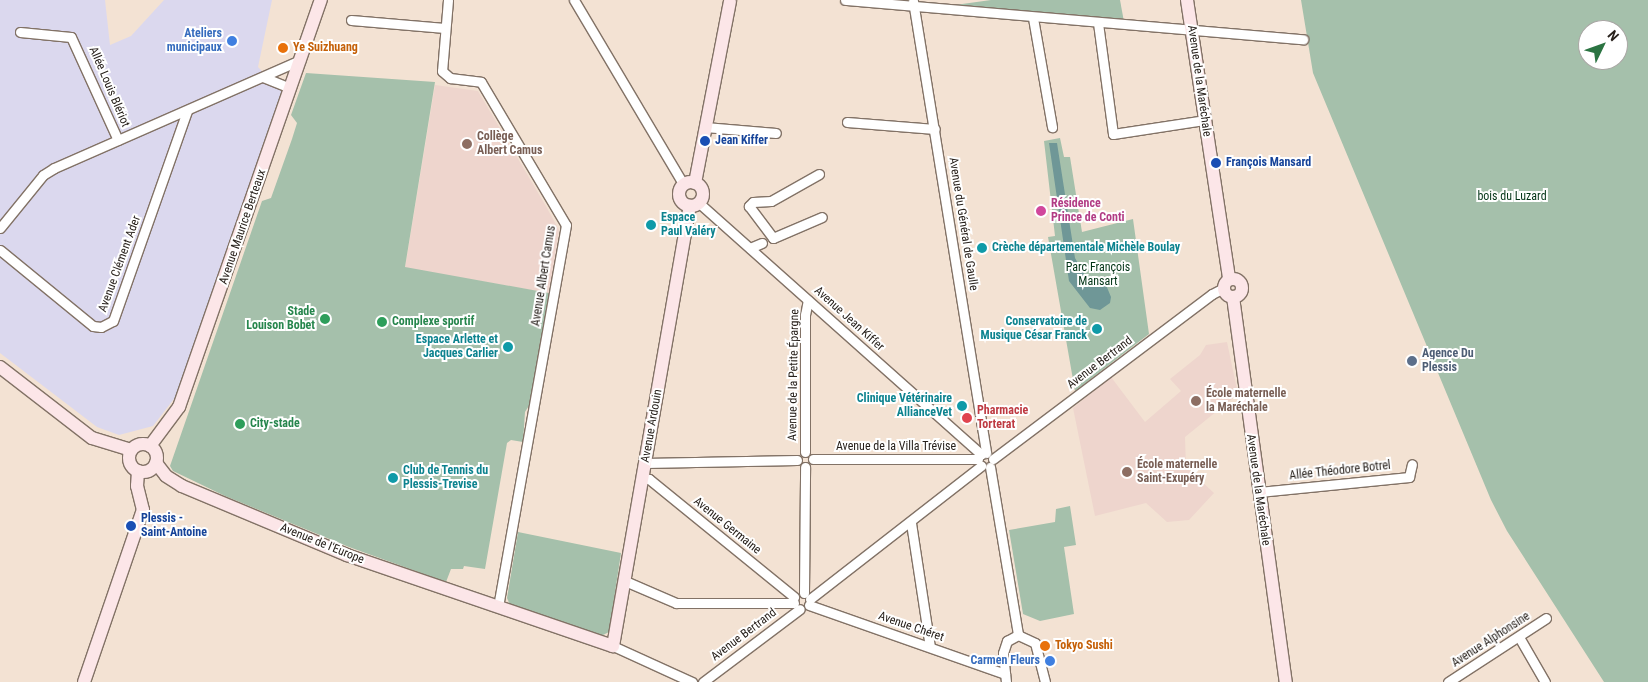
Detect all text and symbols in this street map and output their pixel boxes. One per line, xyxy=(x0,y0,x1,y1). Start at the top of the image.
north arrow xyxy=(1578,20,1628,70)
street label: Avenue de la Maréchale xyxy=(1184,24,1214,138)
place label: Ateliers municipaux xyxy=(167,27,222,55)
text: N xyxy=(1605,27,1622,44)
marker: Ateliers municipaux xyxy=(226,35,238,47)
place label: Ye Suizhuang xyxy=(293,41,358,55)
marker: Ye Suizhuang xyxy=(277,42,289,54)
street label: Allée Louis Blériot xyxy=(86,45,132,129)
place label: Collège Albert Camus xyxy=(477,130,542,158)
place label: Jean Kiffer xyxy=(715,134,768,148)
marker: Jean Kiffer xyxy=(699,135,711,147)
marker: Collège Albert Camus xyxy=(461,138,473,150)
street label: Avenue du Général de Gaulle xyxy=(945,156,981,292)
place label: François Mansard xyxy=(1226,156,1311,170)
marker: François Mansard xyxy=(1210,157,1222,169)
street label: Avenue Maurice Berteaux xyxy=(217,168,269,286)
park label: bois du Luzard xyxy=(1477,190,1547,204)
place label: Résidence Prince de Conti xyxy=(1051,197,1125,225)
marker: Résidence Prince de Conti xyxy=(1035,205,1047,217)
place label: Espace Paul Valéry xyxy=(661,211,716,239)
street label: Avenue Clément Ader xyxy=(96,214,144,314)
marker: Espace Paul Valéry xyxy=(645,219,657,231)
street label: Avenue Albert Camus xyxy=(529,225,559,327)
place label: Crèche départementale Michèle Boulay xyxy=(992,241,1180,255)
marker: Crèche départementale Michèle Boulay xyxy=(976,242,988,254)
park label: Parc François Mansart xyxy=(1066,261,1130,289)
street label: Avenue Jean Kiffer xyxy=(811,284,887,354)
place label: Stade Louison Bobet xyxy=(246,305,315,333)
street label: Avenue de la Petite Épargne xyxy=(786,309,802,441)
marker: Stade Louison Bobet xyxy=(319,313,331,325)
place label: Complexe sportif xyxy=(392,315,474,329)
place label: Conservatoire de Musique César Franck xyxy=(981,315,1087,343)
marker: Complexe sportif xyxy=(376,316,388,328)
marker: Conservatoire de Musique César Franck xyxy=(1091,323,1103,335)
place label: Espace Arlette et Jacques Carlier xyxy=(416,333,498,361)
street label: Avenue Bertrand xyxy=(1065,334,1135,392)
marker: Espace Arlette et Jacques Carlier xyxy=(502,341,514,353)
place label: Agence Du Plessis xyxy=(1422,347,1474,375)
marker: Agence Du Plessis xyxy=(1406,355,1418,367)
place label: École maternelle la Maréchale xyxy=(1206,387,1286,415)
street label: Avenue Ardouin xyxy=(638,388,666,464)
place label: Clinique Vétérinaire AllianceVet xyxy=(857,392,952,420)
marker: École maternelle la Maréchale xyxy=(1190,395,1202,407)
marker: Clinique Vétérinaire AllianceVet xyxy=(956,400,968,412)
place label: Pharmacie Torterat xyxy=(977,404,1028,432)
marker: Pharmacie Torterat xyxy=(961,412,973,424)
place label: City-stade xyxy=(250,417,300,431)
marker: City-stade xyxy=(234,418,246,430)
street label: Avenue de la Maréchale xyxy=(1243,433,1273,547)
street label: Avenue de la Villa Trévise xyxy=(836,440,956,454)
place label: École maternelle Saint-Exupéry xyxy=(1137,458,1217,486)
street label: Allée Théodore Botrel xyxy=(1288,459,1392,483)
place label: Club de Tennis du Plessis-Trevise xyxy=(403,464,489,492)
marker: École maternelle Saint-Exupéry xyxy=(1121,466,1133,478)
marker: Club de Tennis du Plessis-Trevise xyxy=(387,472,399,484)
street label: Avenue Germaine xyxy=(690,494,764,558)
place label: Plessis - Saint-Antoine xyxy=(141,512,207,540)
marker: Plessis - Saint-Antoine xyxy=(125,520,137,532)
street label: Avenue de l'Europe xyxy=(278,521,366,567)
street label: Avenue Bertrand xyxy=(709,606,779,664)
street label: Avenue Chéret xyxy=(876,609,946,645)
street label: Avenue Alphonsine xyxy=(1449,609,1533,671)
place label: Tokyo Sushi xyxy=(1055,639,1113,653)
marker: Tokyo Sushi xyxy=(1039,640,1051,652)
place label: Carmen Fleurs xyxy=(970,654,1040,668)
marker: Carmen Fleurs xyxy=(1044,655,1056,667)

